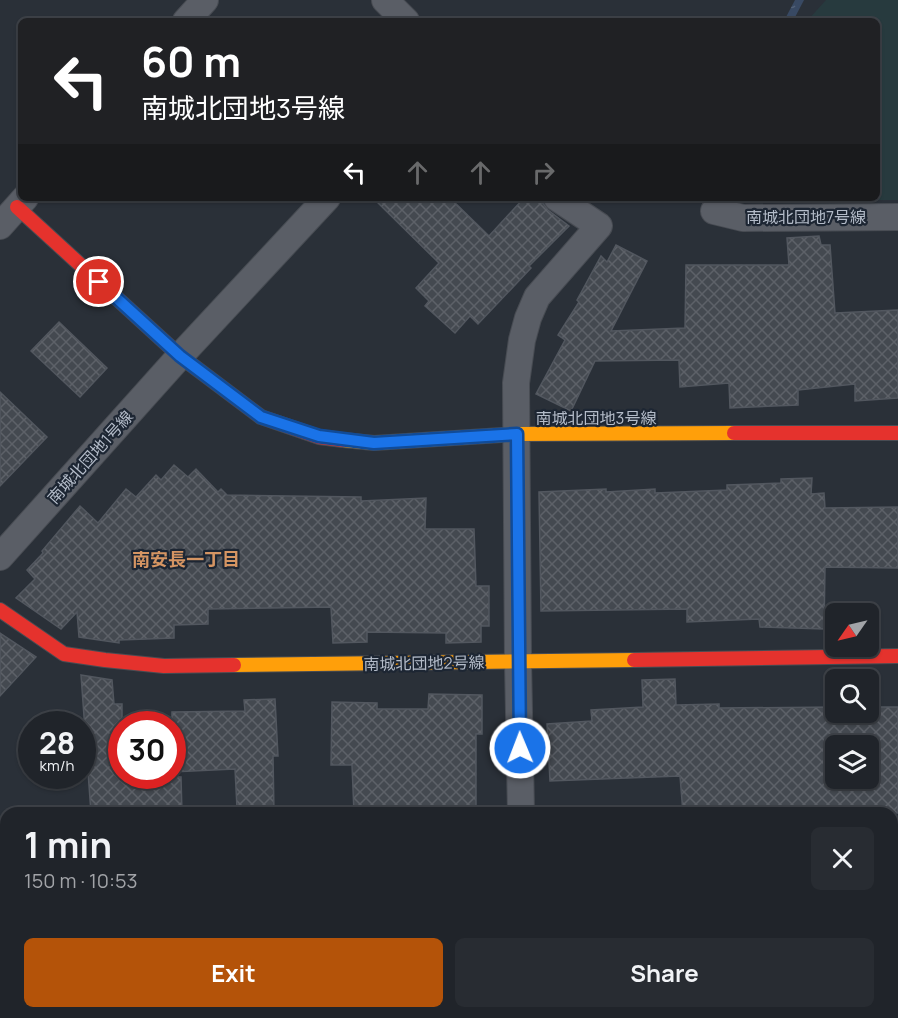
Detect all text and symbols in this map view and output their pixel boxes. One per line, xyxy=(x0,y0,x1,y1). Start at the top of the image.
text: 60 m xyxy=(141,32,241,90)
icon: left xyxy=(42,42,120,120)
text: 南城北団地3号線 xyxy=(141,89,345,126)
icon: left xyxy=(338,156,371,189)
icon: ahead xyxy=(401,156,434,189)
icon: ahead xyxy=(464,156,497,189)
icon: right xyxy=(527,156,560,189)
street label: 南城北団地7号線 xyxy=(746,206,866,228)
pin xyxy=(73,256,124,307)
icon: arrive xyxy=(82,265,115,298)
street label: 南城北団地1号線 xyxy=(42,406,138,508)
street label: 南城北団地3号線 xyxy=(536,407,656,429)
district label: 南安長一丁目 xyxy=(132,547,240,571)
north arrow xyxy=(825,603,879,657)
map controls xyxy=(825,603,879,789)
street label: 南城北団地2号線 xyxy=(363,651,485,675)
button: search xyxy=(825,669,879,723)
speed limit sign: 30 xyxy=(108,711,186,789)
position arrow xyxy=(488,716,552,780)
text: 28 xyxy=(39,722,75,763)
button: layers xyxy=(825,735,879,789)
text: km/h xyxy=(40,755,74,776)
text: 1 min xyxy=(24,820,112,869)
button: close xyxy=(811,827,874,890)
text: 150 m · 10:53 xyxy=(24,867,138,894)
button: Exit xyxy=(24,938,443,1007)
button: Share xyxy=(455,938,874,1007)

